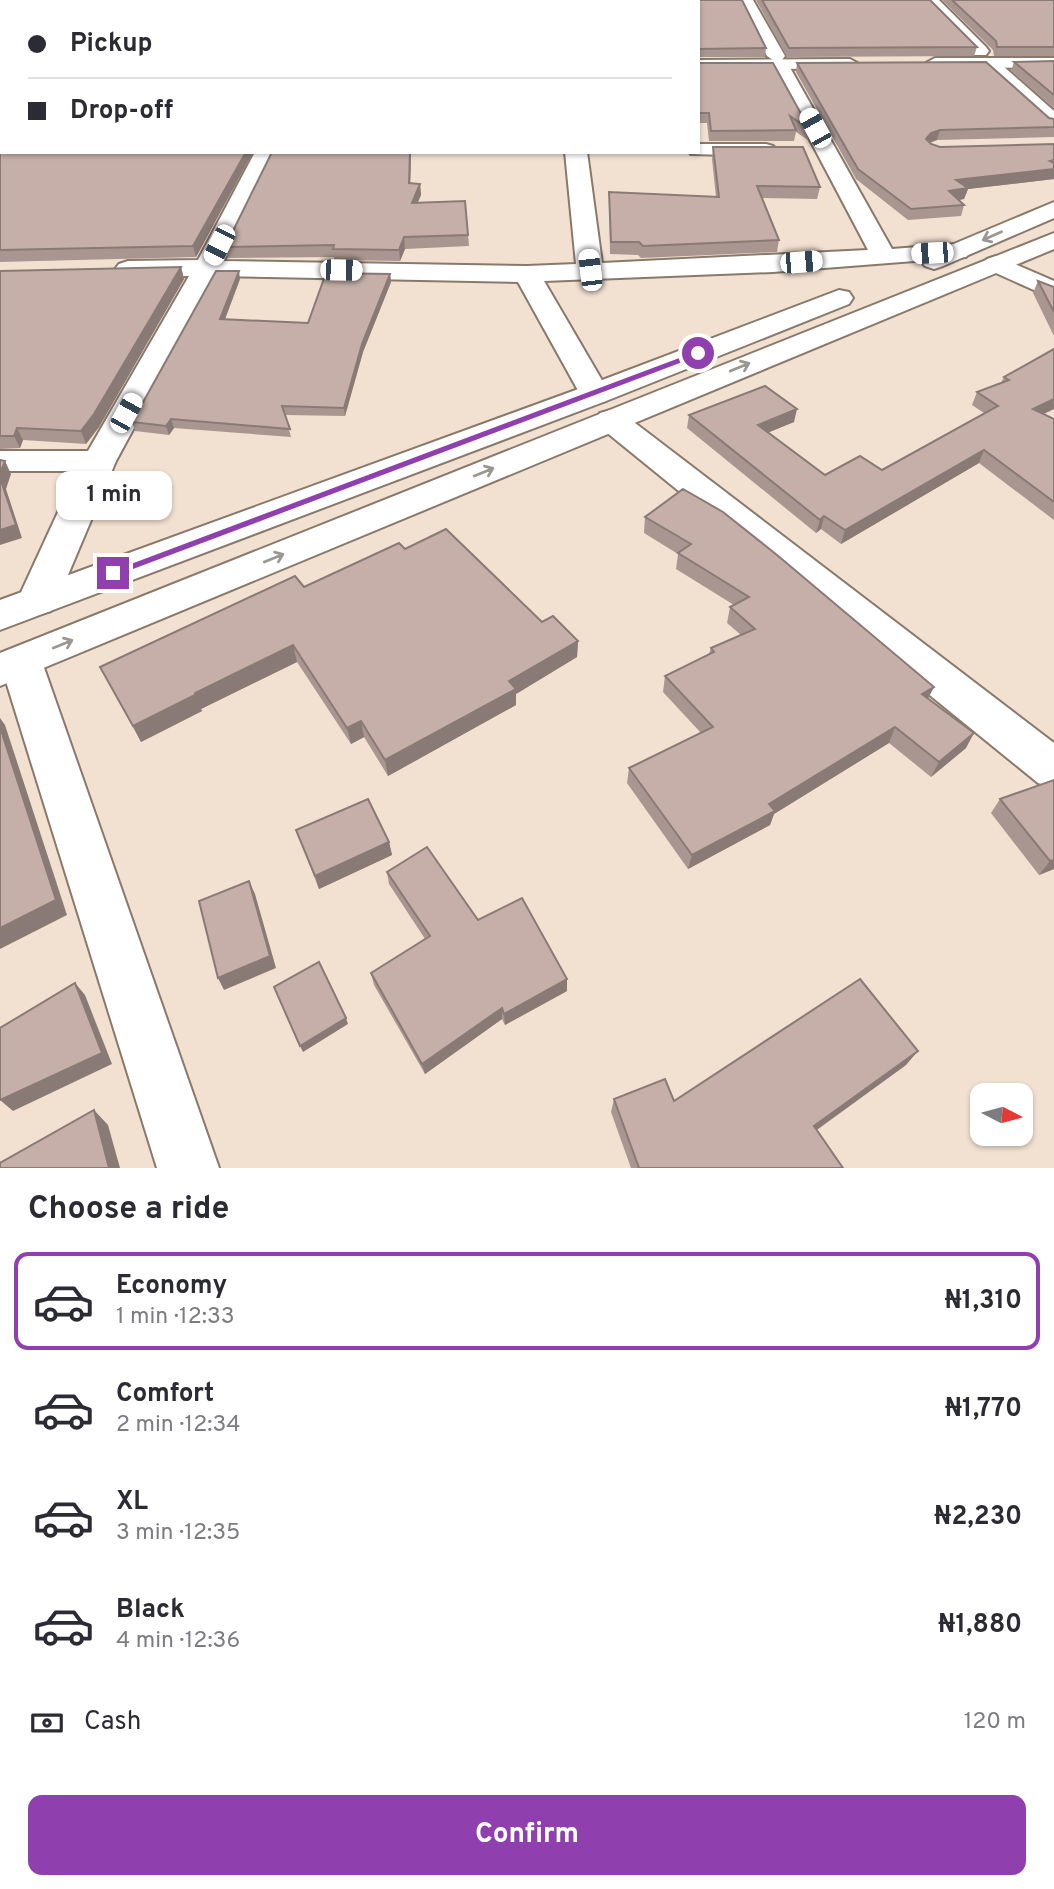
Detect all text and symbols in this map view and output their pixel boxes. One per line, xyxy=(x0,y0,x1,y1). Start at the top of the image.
text: Pickup xyxy=(70,28,153,61)
text: Drop-off xyxy=(70,95,173,128)
car xyxy=(796,105,835,151)
car xyxy=(201,222,238,268)
one-way arrow xyxy=(981,230,1003,243)
car xyxy=(911,241,954,265)
car xyxy=(578,248,603,292)
car xyxy=(780,250,823,274)
car xyxy=(320,259,363,281)
route start xyxy=(682,337,714,369)
one-way arrow xyxy=(729,359,750,372)
car xyxy=(107,390,146,436)
one-way arrow xyxy=(473,465,495,478)
callout: 1 min xyxy=(55,472,171,520)
text: 1 min xyxy=(86,481,142,510)
one-way arrow xyxy=(263,551,284,564)
route end xyxy=(97,557,129,589)
one-way arrow xyxy=(52,637,74,650)
north arrow xyxy=(970,1083,1032,1146)
map controls xyxy=(970,1083,1033,1146)
text: Choose a ride xyxy=(28,1190,229,1230)
icon: car xyxy=(32,1270,95,1333)
text: Economy xyxy=(116,1270,227,1303)
text: ₦1,310 xyxy=(944,1285,1022,1318)
text: 1 min · 12:33 xyxy=(116,1303,235,1332)
icon: car xyxy=(32,1378,95,1441)
text: Comfort xyxy=(116,1378,214,1411)
text: ₦1,770 xyxy=(945,1393,1022,1426)
text: 2 min · 12:34 xyxy=(116,1411,241,1440)
icon: car xyxy=(32,1486,95,1549)
text: XL xyxy=(116,1486,148,1519)
text: ₦2,230 xyxy=(934,1501,1022,1534)
text: 3 min · 12:35 xyxy=(116,1519,240,1548)
icon: car xyxy=(32,1594,95,1657)
text: Black xyxy=(116,1594,185,1627)
text: ₦1,880 xyxy=(938,1609,1022,1642)
text: 4 min · 12:36 xyxy=(116,1627,240,1656)
icon: cash xyxy=(28,1704,66,1742)
text: Cash xyxy=(84,1706,141,1739)
text: 120 m xyxy=(964,1708,1026,1737)
button: Confirm xyxy=(28,1795,1026,1875)

